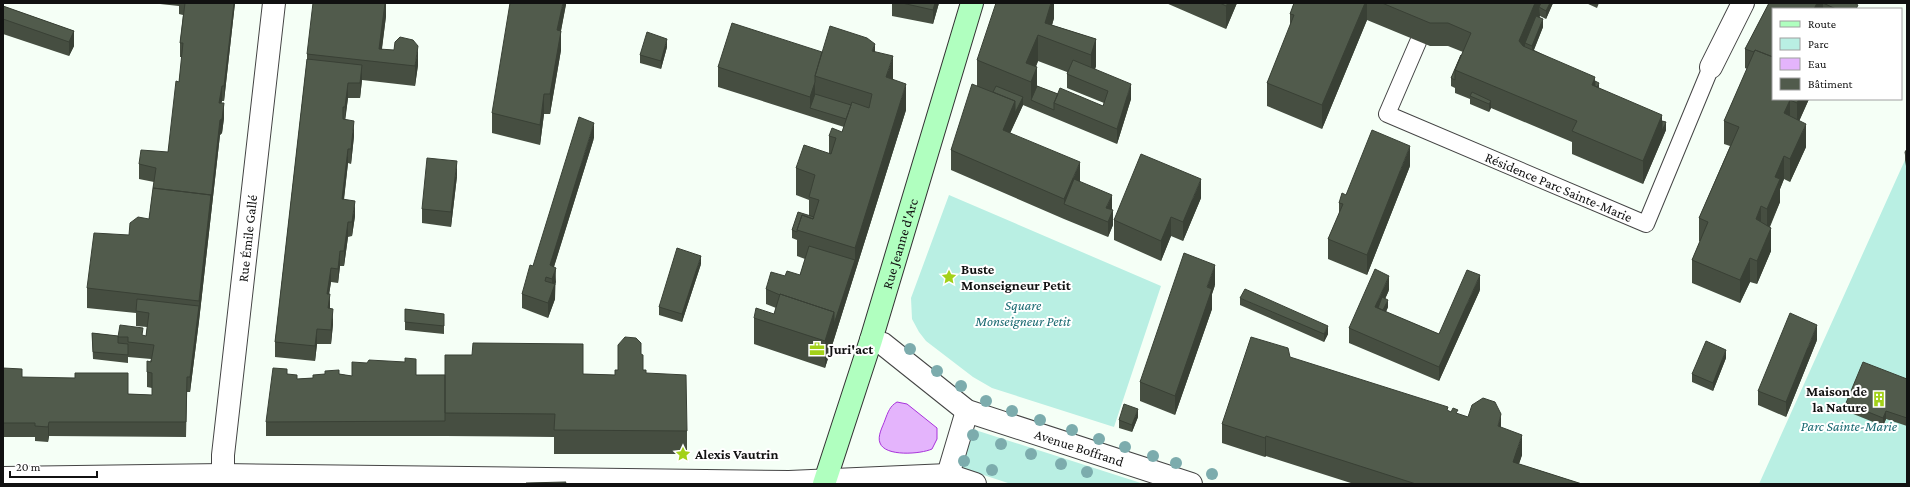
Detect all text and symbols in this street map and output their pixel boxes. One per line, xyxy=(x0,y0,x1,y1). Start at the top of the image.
legend xyxy=(1772,8,1902,100)
text: Route xyxy=(1808,17,1836,31)
text: Parc xyxy=(1808,37,1828,51)
text: Eau xyxy=(1808,57,1827,71)
text: Bâtiment xyxy=(1808,77,1854,91)
street label: Résidence Parc Sainte-Marie xyxy=(1483,149,1635,225)
street label: Rue Émile Gallé xyxy=(235,194,260,283)
street label: Rue Jeanne d'Arc xyxy=(879,196,921,291)
place label: Buste Monseigneur Petit xyxy=(961,261,1072,293)
place icon: Buste Monseigneur Petit xyxy=(940,268,958,286)
park label: Square Monseigneur Petit xyxy=(974,297,1072,329)
office icon: Juri'act xyxy=(808,340,826,358)
place label: Juri'act xyxy=(827,341,874,357)
place label: Maison de la Nature xyxy=(1806,383,1867,415)
building icon: Maison de la Nature xyxy=(1870,390,1888,408)
park label: Parc Sainte-Marie xyxy=(1801,418,1898,434)
street label: Avenue Boffrand xyxy=(1032,426,1126,470)
place icon: Alexis Vautrin xyxy=(674,445,692,463)
place label: Alexis Vautrin xyxy=(694,446,778,462)
scale bar xyxy=(10,453,97,479)
text: 20 m xyxy=(16,460,41,474)

